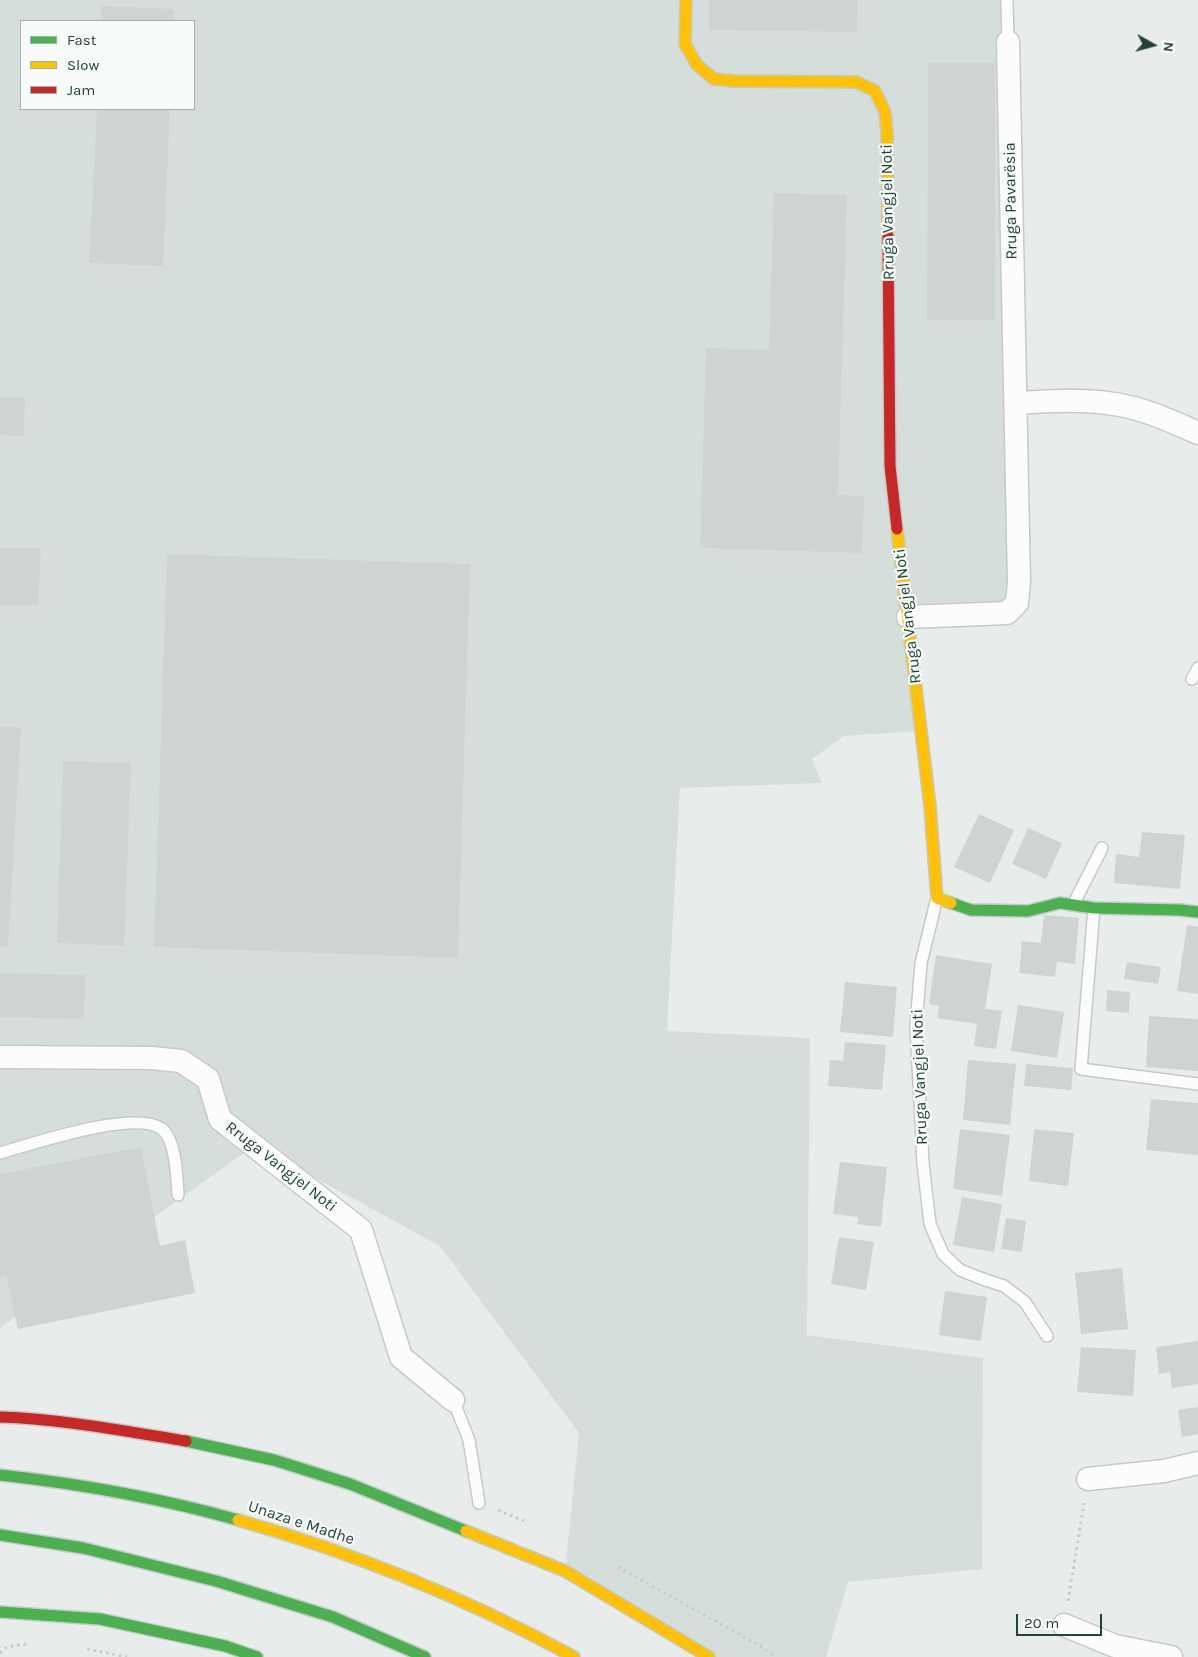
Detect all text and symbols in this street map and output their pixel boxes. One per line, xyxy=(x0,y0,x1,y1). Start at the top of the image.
legend xyxy=(20,20,195,110)
north arrow xyxy=(1128,20,1178,70)
text: Fast xyxy=(67,31,96,49)
text: N xyxy=(1159,41,1177,53)
text: Slow xyxy=(67,56,99,74)
text: Jam xyxy=(67,81,95,99)
street label: Rruga Pavarësia xyxy=(1000,142,1022,260)
street label: Rruga Vangjel Noti xyxy=(877,144,899,280)
street label: Rruga Vangjel Noti xyxy=(890,547,926,685)
street label: Rruga Vangjel Noti xyxy=(908,1009,932,1145)
street label: Rruga Vangjel Noti xyxy=(221,1118,341,1216)
street label: Unaza e Madhe xyxy=(245,1497,357,1549)
scale bar xyxy=(1018,1604,1104,1636)
text: 20 m xyxy=(1024,1614,1059,1632)

